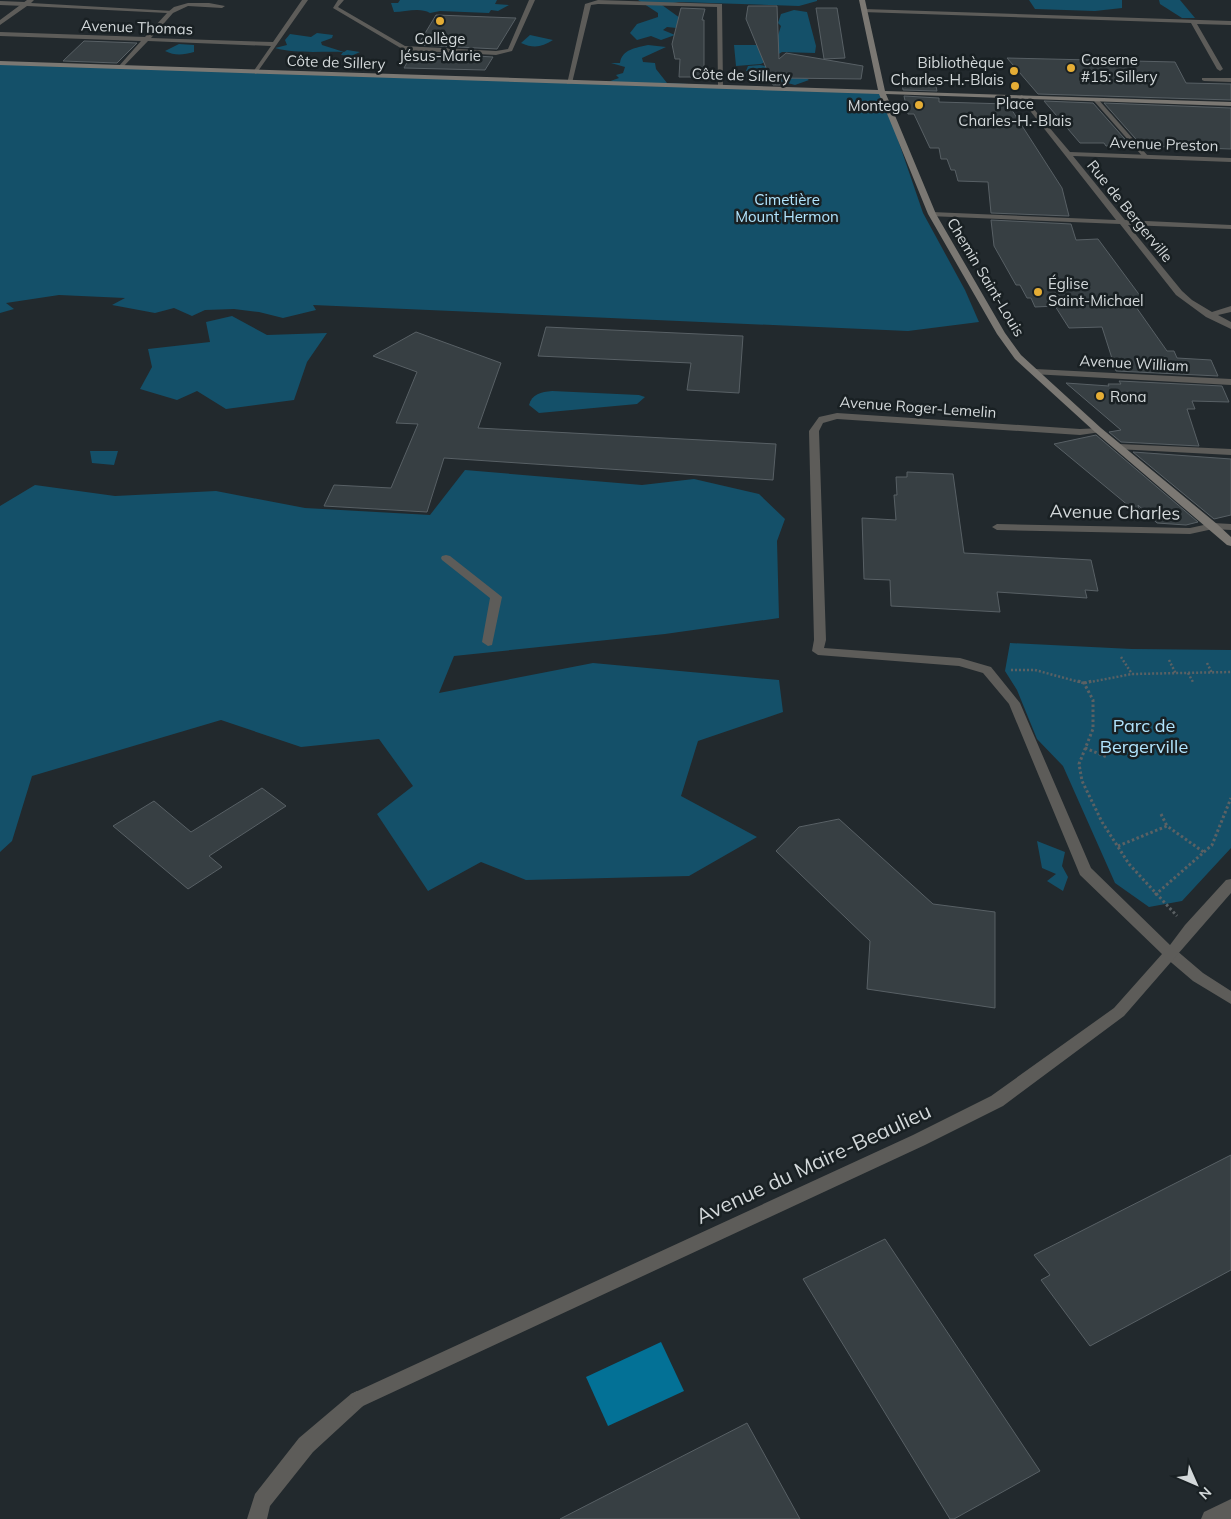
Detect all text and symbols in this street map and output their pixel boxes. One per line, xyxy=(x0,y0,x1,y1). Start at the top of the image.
marker: Collège Jésus-Marie xyxy=(434,15,446,27)
street label: Avenue Thomas xyxy=(81,16,193,38)
place label: Collège Jésus-Marie xyxy=(399,29,481,65)
place label: Caserne #15: Sillery xyxy=(1081,50,1157,86)
street label: Côte de Sillery xyxy=(286,51,386,73)
place label: Bibliothèque Charles-H.-Blais xyxy=(890,53,1004,89)
marker: Caserne #15: Sillery xyxy=(1065,62,1077,74)
street label: Côte de Sillery xyxy=(691,64,791,86)
marker: Bibliothèque Charles-H.-Blais xyxy=(1008,65,1020,77)
marker: Place Charles-H.-Blais xyxy=(1009,80,1021,92)
place label: Place Charles-H.-Blais xyxy=(958,94,1072,130)
place label: Montego xyxy=(848,96,909,115)
marker: Montego xyxy=(913,99,925,111)
street label: Avenue Preston xyxy=(1109,133,1219,155)
street label: Rue de Bergerville xyxy=(1083,156,1177,266)
park label: Cimetière Mount Hermon xyxy=(735,190,839,226)
street label: Chemin Saint-Louis xyxy=(943,214,1029,340)
place label: Église Saint-Michael xyxy=(1048,274,1144,310)
marker: Église Saint-Michael xyxy=(1032,286,1044,298)
street label: Avenue William xyxy=(1079,351,1189,375)
place label: Rona xyxy=(1110,387,1147,406)
marker: Rona xyxy=(1094,390,1106,402)
street label: Avenue Roger-Lemelin xyxy=(839,392,997,422)
street label: Avenue Charles xyxy=(1050,499,1181,525)
park label: Parc de Bergerville xyxy=(1100,714,1188,758)
street label: Avenue du Maire-Beaulieu xyxy=(691,1097,935,1229)
north arrow xyxy=(1171,1459,1221,1509)
text: N xyxy=(1195,1483,1215,1503)

